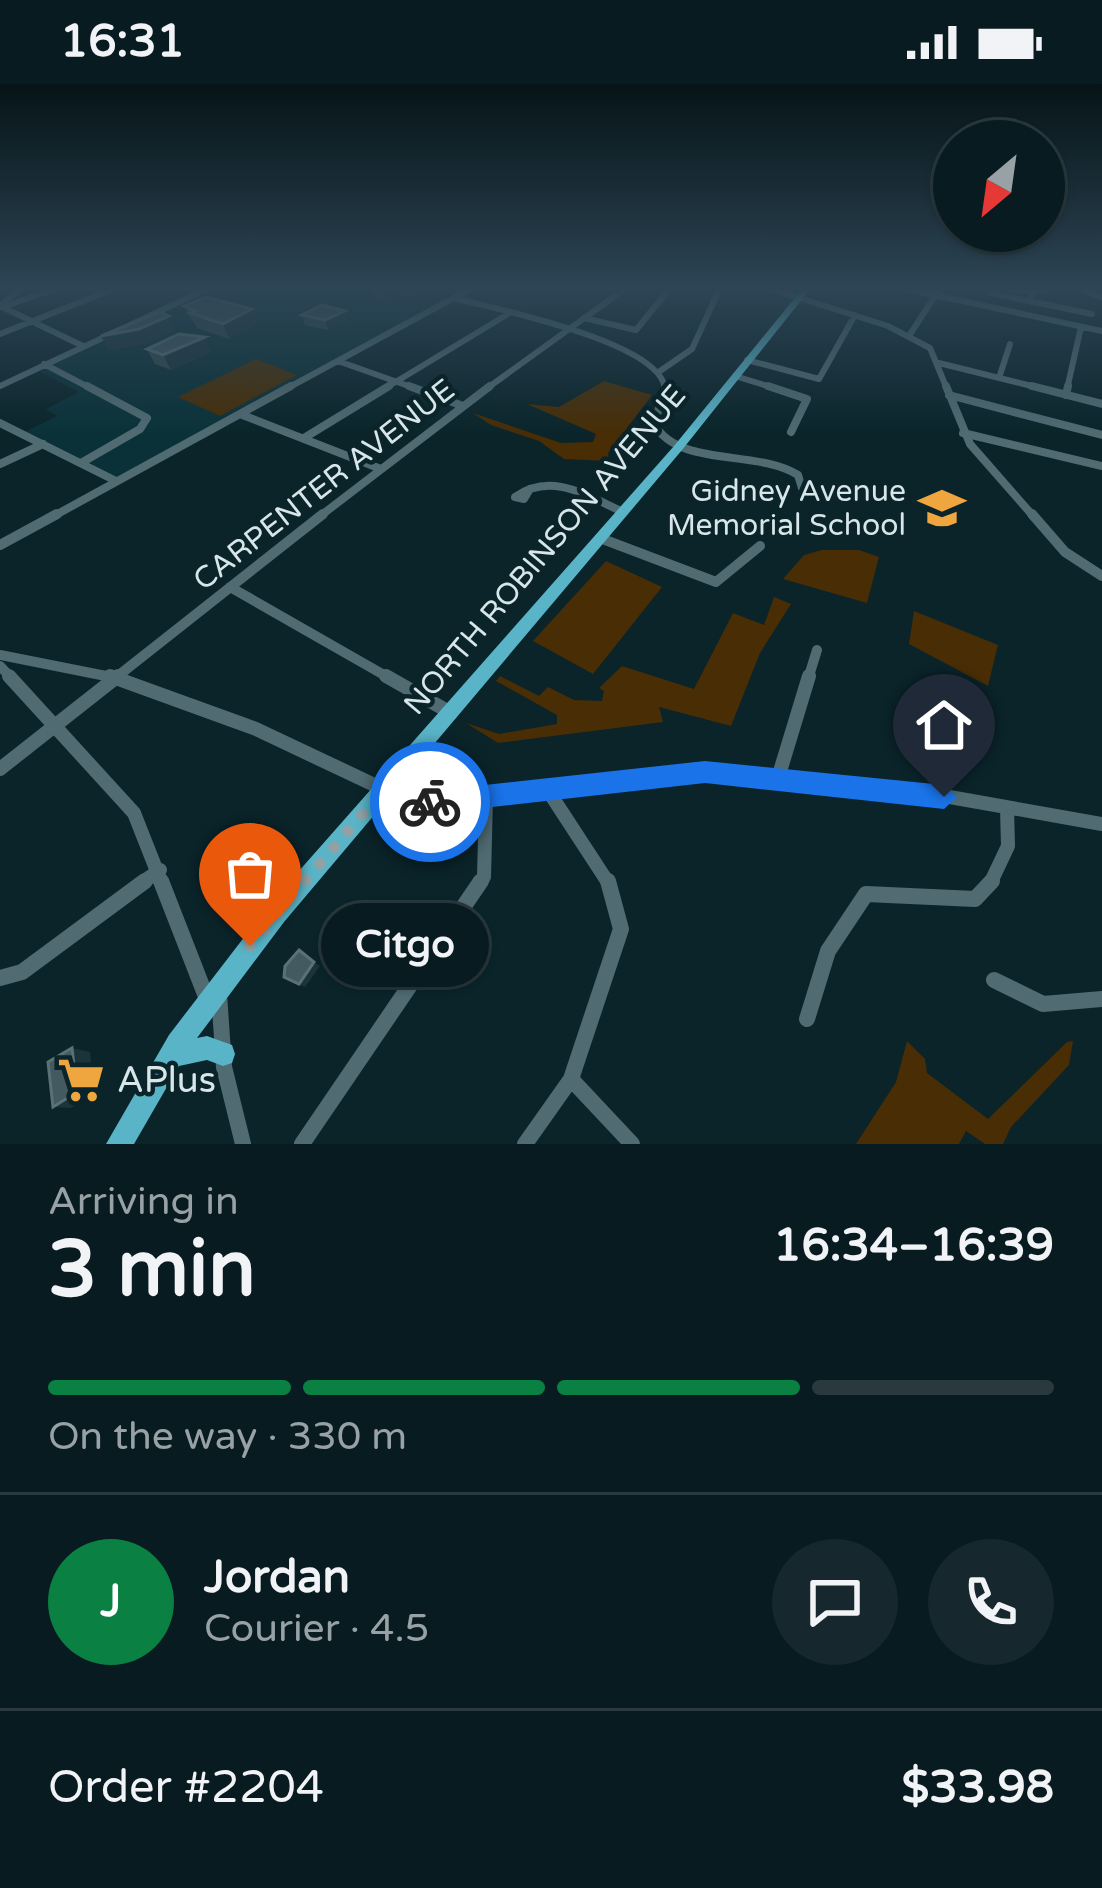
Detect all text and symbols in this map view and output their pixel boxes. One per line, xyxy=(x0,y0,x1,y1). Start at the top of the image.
text: 16:31 xyxy=(60,15,185,69)
north arrow xyxy=(933,120,1065,252)
map controls xyxy=(933,120,1065,252)
street label: CARPENTER AVENUE xyxy=(186,371,462,599)
street label: NORTH ROBINSON AVENUE xyxy=(396,377,694,723)
place label: Gidney Avenue Memorial School xyxy=(667,473,906,544)
school or university icon: Gidney Avenue Memorial School xyxy=(917,483,967,533)
pin xyxy=(893,674,995,797)
icon: home xyxy=(911,692,977,758)
courier xyxy=(370,742,490,862)
icon: bike xyxy=(397,769,463,835)
pin xyxy=(199,823,301,946)
icon: bag xyxy=(217,841,283,907)
callout: Citgo xyxy=(322,904,490,988)
text: Citgo xyxy=(355,921,455,968)
supermarket icon: APlus xyxy=(56,1055,106,1105)
place label: APlus xyxy=(117,1059,216,1102)
text: Arriving in xyxy=(48,1178,239,1225)
text: 16:34–16:39 xyxy=(773,1219,1054,1273)
text: 3 min xyxy=(48,1223,256,1317)
text: On the way · 330 m xyxy=(48,1413,407,1460)
button: chat xyxy=(772,1539,898,1665)
button: phone xyxy=(928,1539,1054,1665)
text: Jordan xyxy=(204,1551,350,1605)
text: J xyxy=(101,1575,121,1629)
text: Courier · 4.5 xyxy=(204,1605,429,1652)
text: Order #2204 xyxy=(48,1761,324,1815)
text: $33.98 xyxy=(902,1761,1054,1815)

